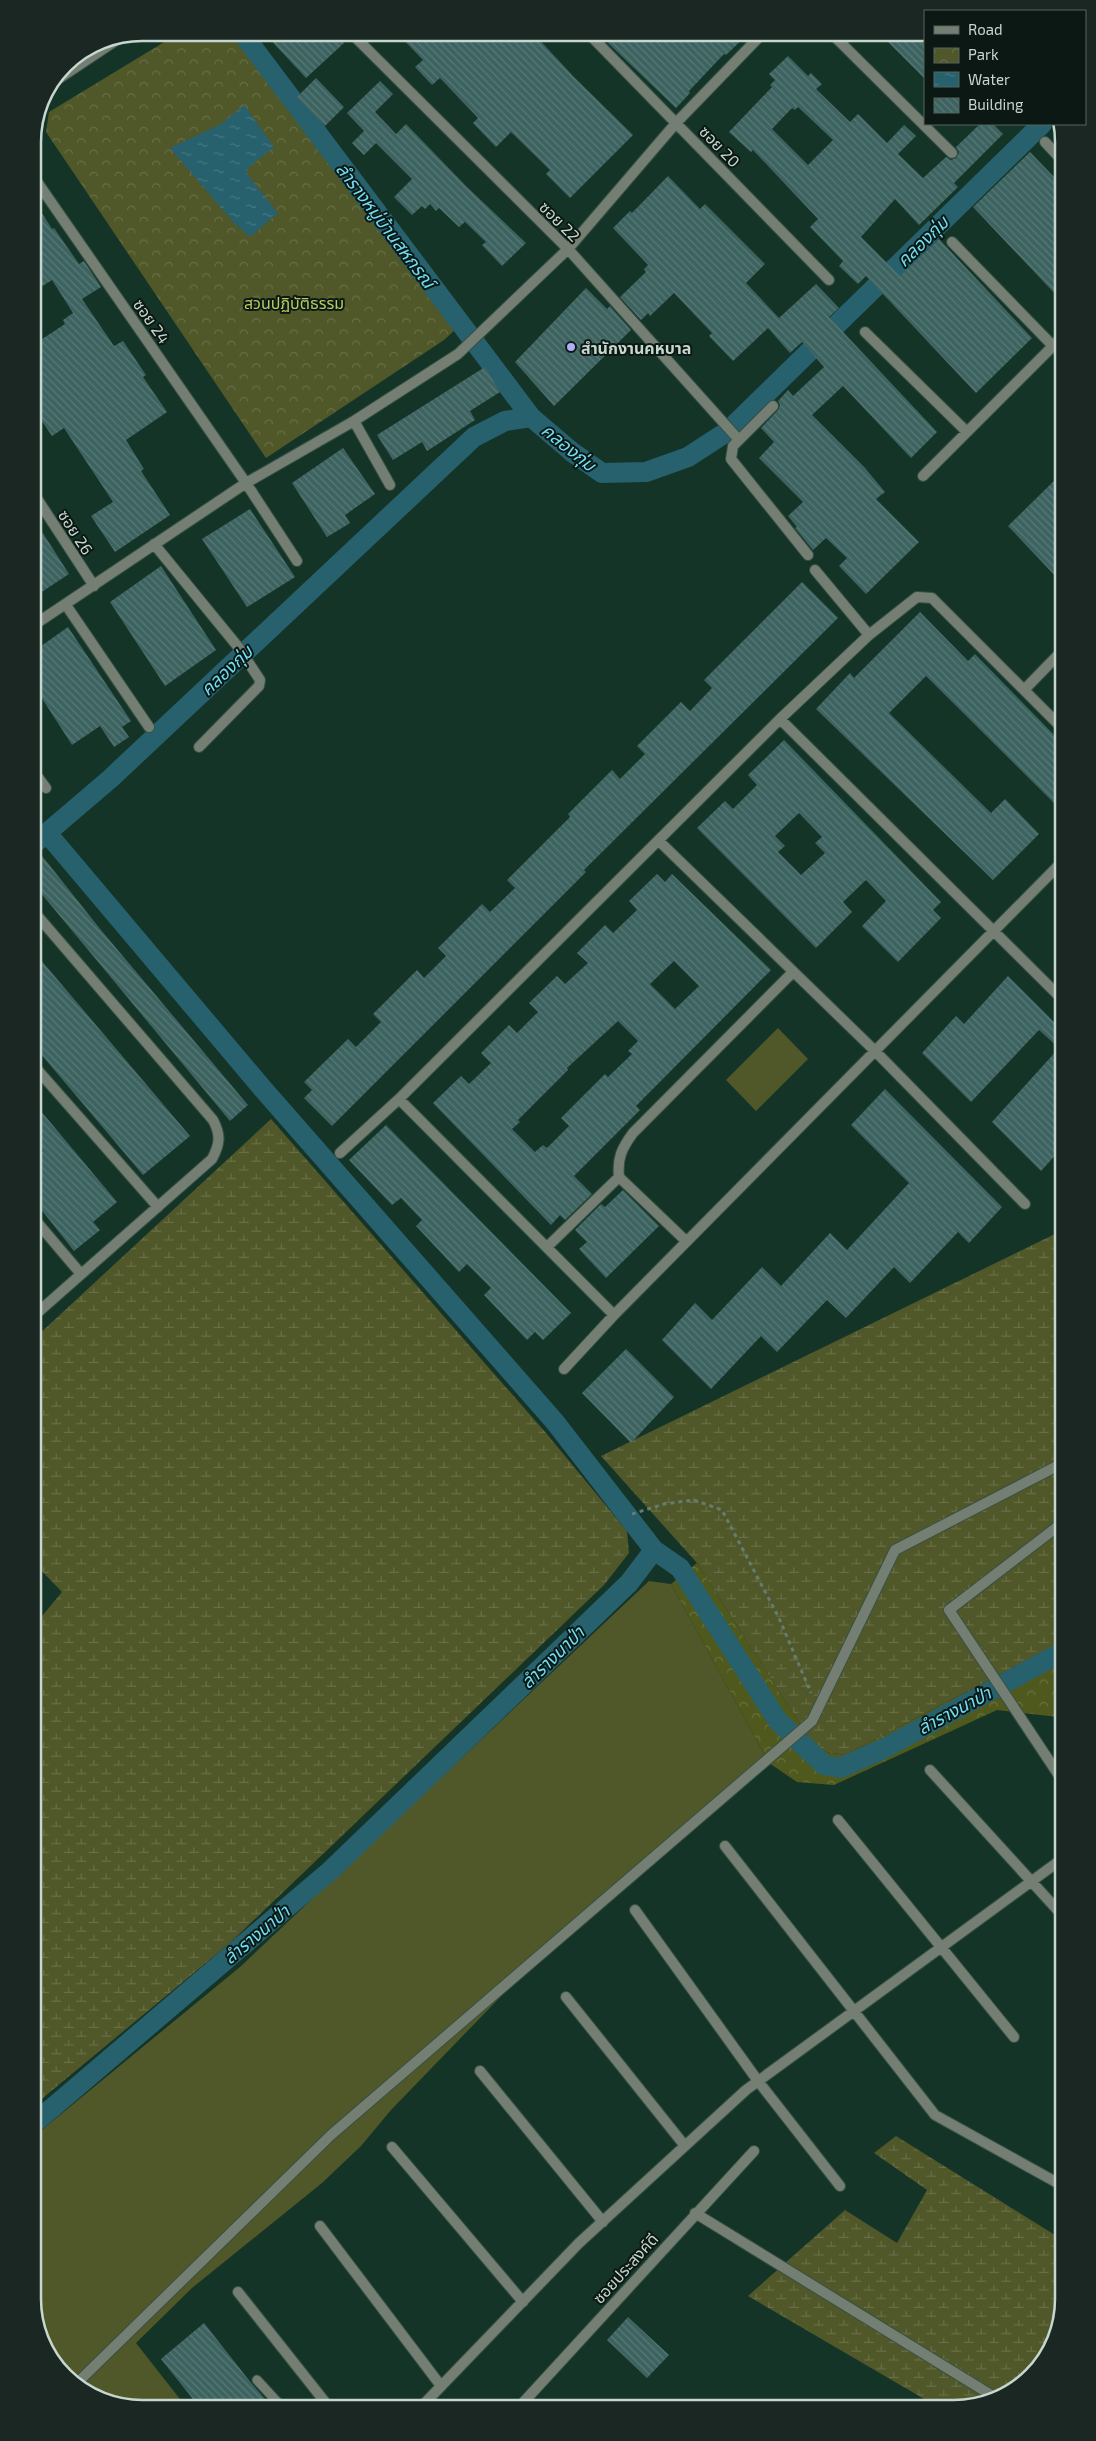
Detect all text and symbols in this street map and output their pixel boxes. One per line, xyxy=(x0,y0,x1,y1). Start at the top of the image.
legend xyxy=(924,10,1086,125)
text: Road xyxy=(968,20,1003,38)
text: Park xyxy=(968,45,999,63)
text: Water xyxy=(968,70,1010,88)
text: Building xyxy=(968,95,1024,113)
street label: ซอย 20 xyxy=(696,121,744,171)
water label: ลำรางหมู่บ้านสหกรณ์ xyxy=(331,158,442,295)
street label: ซอย 22 xyxy=(536,197,584,245)
water label: คลองกุ่ม xyxy=(892,210,954,272)
park label: สวนปฏิบัติธรรม xyxy=(244,293,344,312)
street label: ซอย 24 xyxy=(130,295,174,347)
place label: สำนักงานคหบาล xyxy=(581,338,691,357)
marker: สำนักงานคหบาล xyxy=(565,341,577,353)
water label: คลองกุ่ม xyxy=(537,419,602,477)
street label: ซอย 26 xyxy=(55,506,97,558)
water label: คลองกุ่ม xyxy=(195,639,259,700)
water label: ลำรางนาป่า xyxy=(516,1621,589,1693)
water label: ลำรางนาป่า xyxy=(914,1681,995,1738)
water label: ลำรางนาป่า xyxy=(218,1899,294,1968)
street label: ซอยประสงค์ดี xyxy=(589,2229,661,2307)

